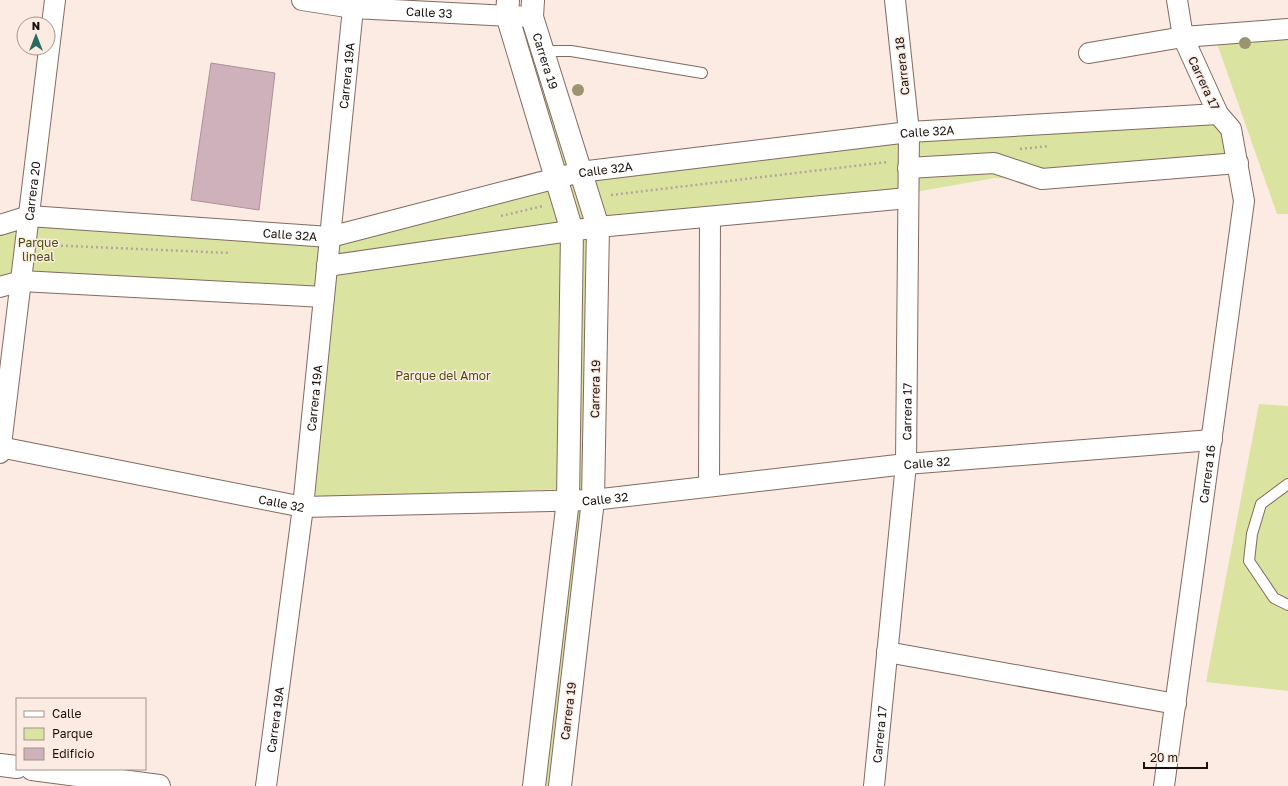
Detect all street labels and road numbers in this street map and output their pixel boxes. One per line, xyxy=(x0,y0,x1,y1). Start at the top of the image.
street label: Calle 33 xyxy=(406,3,453,20)
street label: Carrera 19 xyxy=(530,31,562,91)
street label: Carrera 18 xyxy=(891,36,913,96)
street label: Carrera 19A xyxy=(335,42,357,110)
street label: Carrera 17 xyxy=(1185,54,1223,112)
street label: Calle 32A xyxy=(899,122,955,141)
street label: Calle 32A xyxy=(577,158,633,180)
street label: Carrera 20 xyxy=(21,160,43,222)
street label: Calle 32A xyxy=(262,225,318,244)
street label: Carrera 19 xyxy=(587,360,603,418)
street label: Carrera 19A xyxy=(303,364,325,432)
street label: Carrera 17 xyxy=(899,383,914,441)
street label: Carrera 16 xyxy=(1195,444,1218,504)
street label: Calle 32 xyxy=(903,453,951,472)
street label: Calle 32 xyxy=(582,489,629,508)
street label: Calle 32 xyxy=(257,491,306,515)
street label: Carrera 19 xyxy=(557,681,579,741)
street label: Carrera 19A xyxy=(263,686,287,754)
street label: Carrera 17 xyxy=(869,705,889,764)

